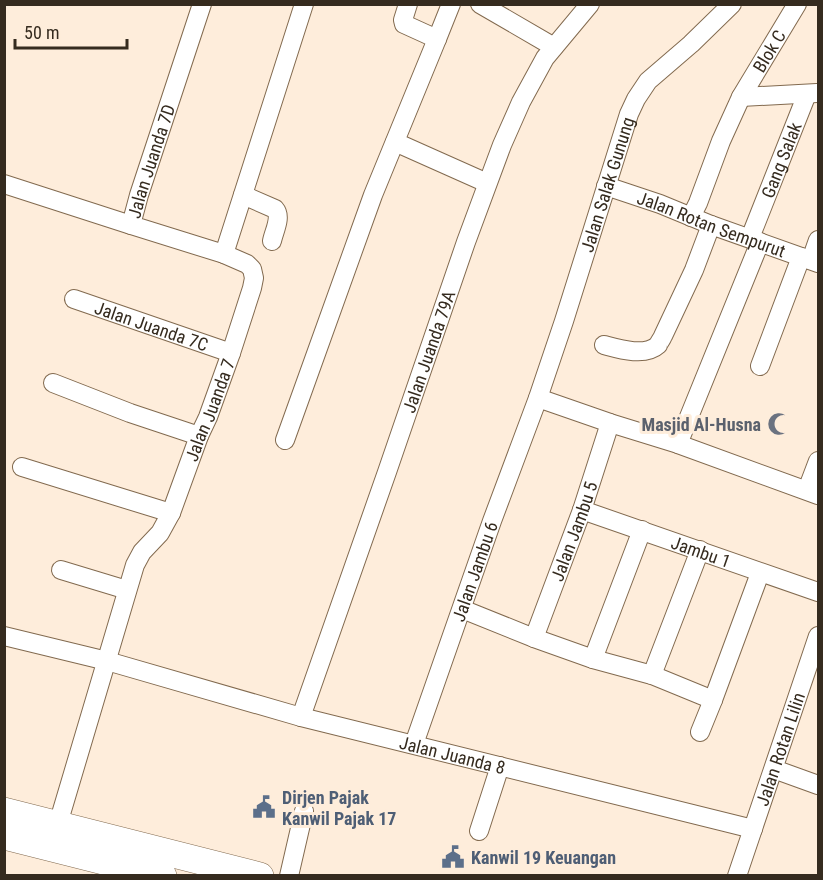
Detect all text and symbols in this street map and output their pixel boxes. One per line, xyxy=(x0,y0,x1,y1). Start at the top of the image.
scale bar xyxy=(15,12,128,50)
text: 50 m xyxy=(24,22,59,43)
street label: Blok C xyxy=(748,26,790,76)
street label: Jalan Juanda 7D xyxy=(123,101,179,220)
street label: Jalan Salak Gunung xyxy=(576,114,638,255)
street label: Gang Salak xyxy=(756,119,805,201)
street label: Jalan Rotan Sempurut xyxy=(635,187,788,261)
street label: Jalan Juanda 79A xyxy=(398,287,459,415)
street label: Jalan Juanda 7C xyxy=(92,296,211,355)
street label: Jalan Juanda 7 xyxy=(180,356,239,464)
mosque icon: Masjid Al-Husna xyxy=(766,411,792,437)
place label: Masjid Al-Husna xyxy=(641,414,761,435)
street label: Jalan Jambu 5 xyxy=(546,479,601,584)
street label: Jalan Jambu 6 xyxy=(447,518,502,624)
street label: Jambu 1 xyxy=(669,531,734,571)
street label: Jalan Rotan Lilin xyxy=(751,690,809,808)
street label: Jalan Juanda 8 xyxy=(397,731,508,778)
place label: Dirjen Pajak Kanwil Pajak 17 xyxy=(282,787,396,829)
public building icon: Dirjen Pajak Kanwil Pajak 17 xyxy=(251,794,277,820)
public building icon: Kanwil 19 Keuangan xyxy=(440,844,466,870)
place label: Kanwil 19 Keuangan xyxy=(471,847,616,868)

